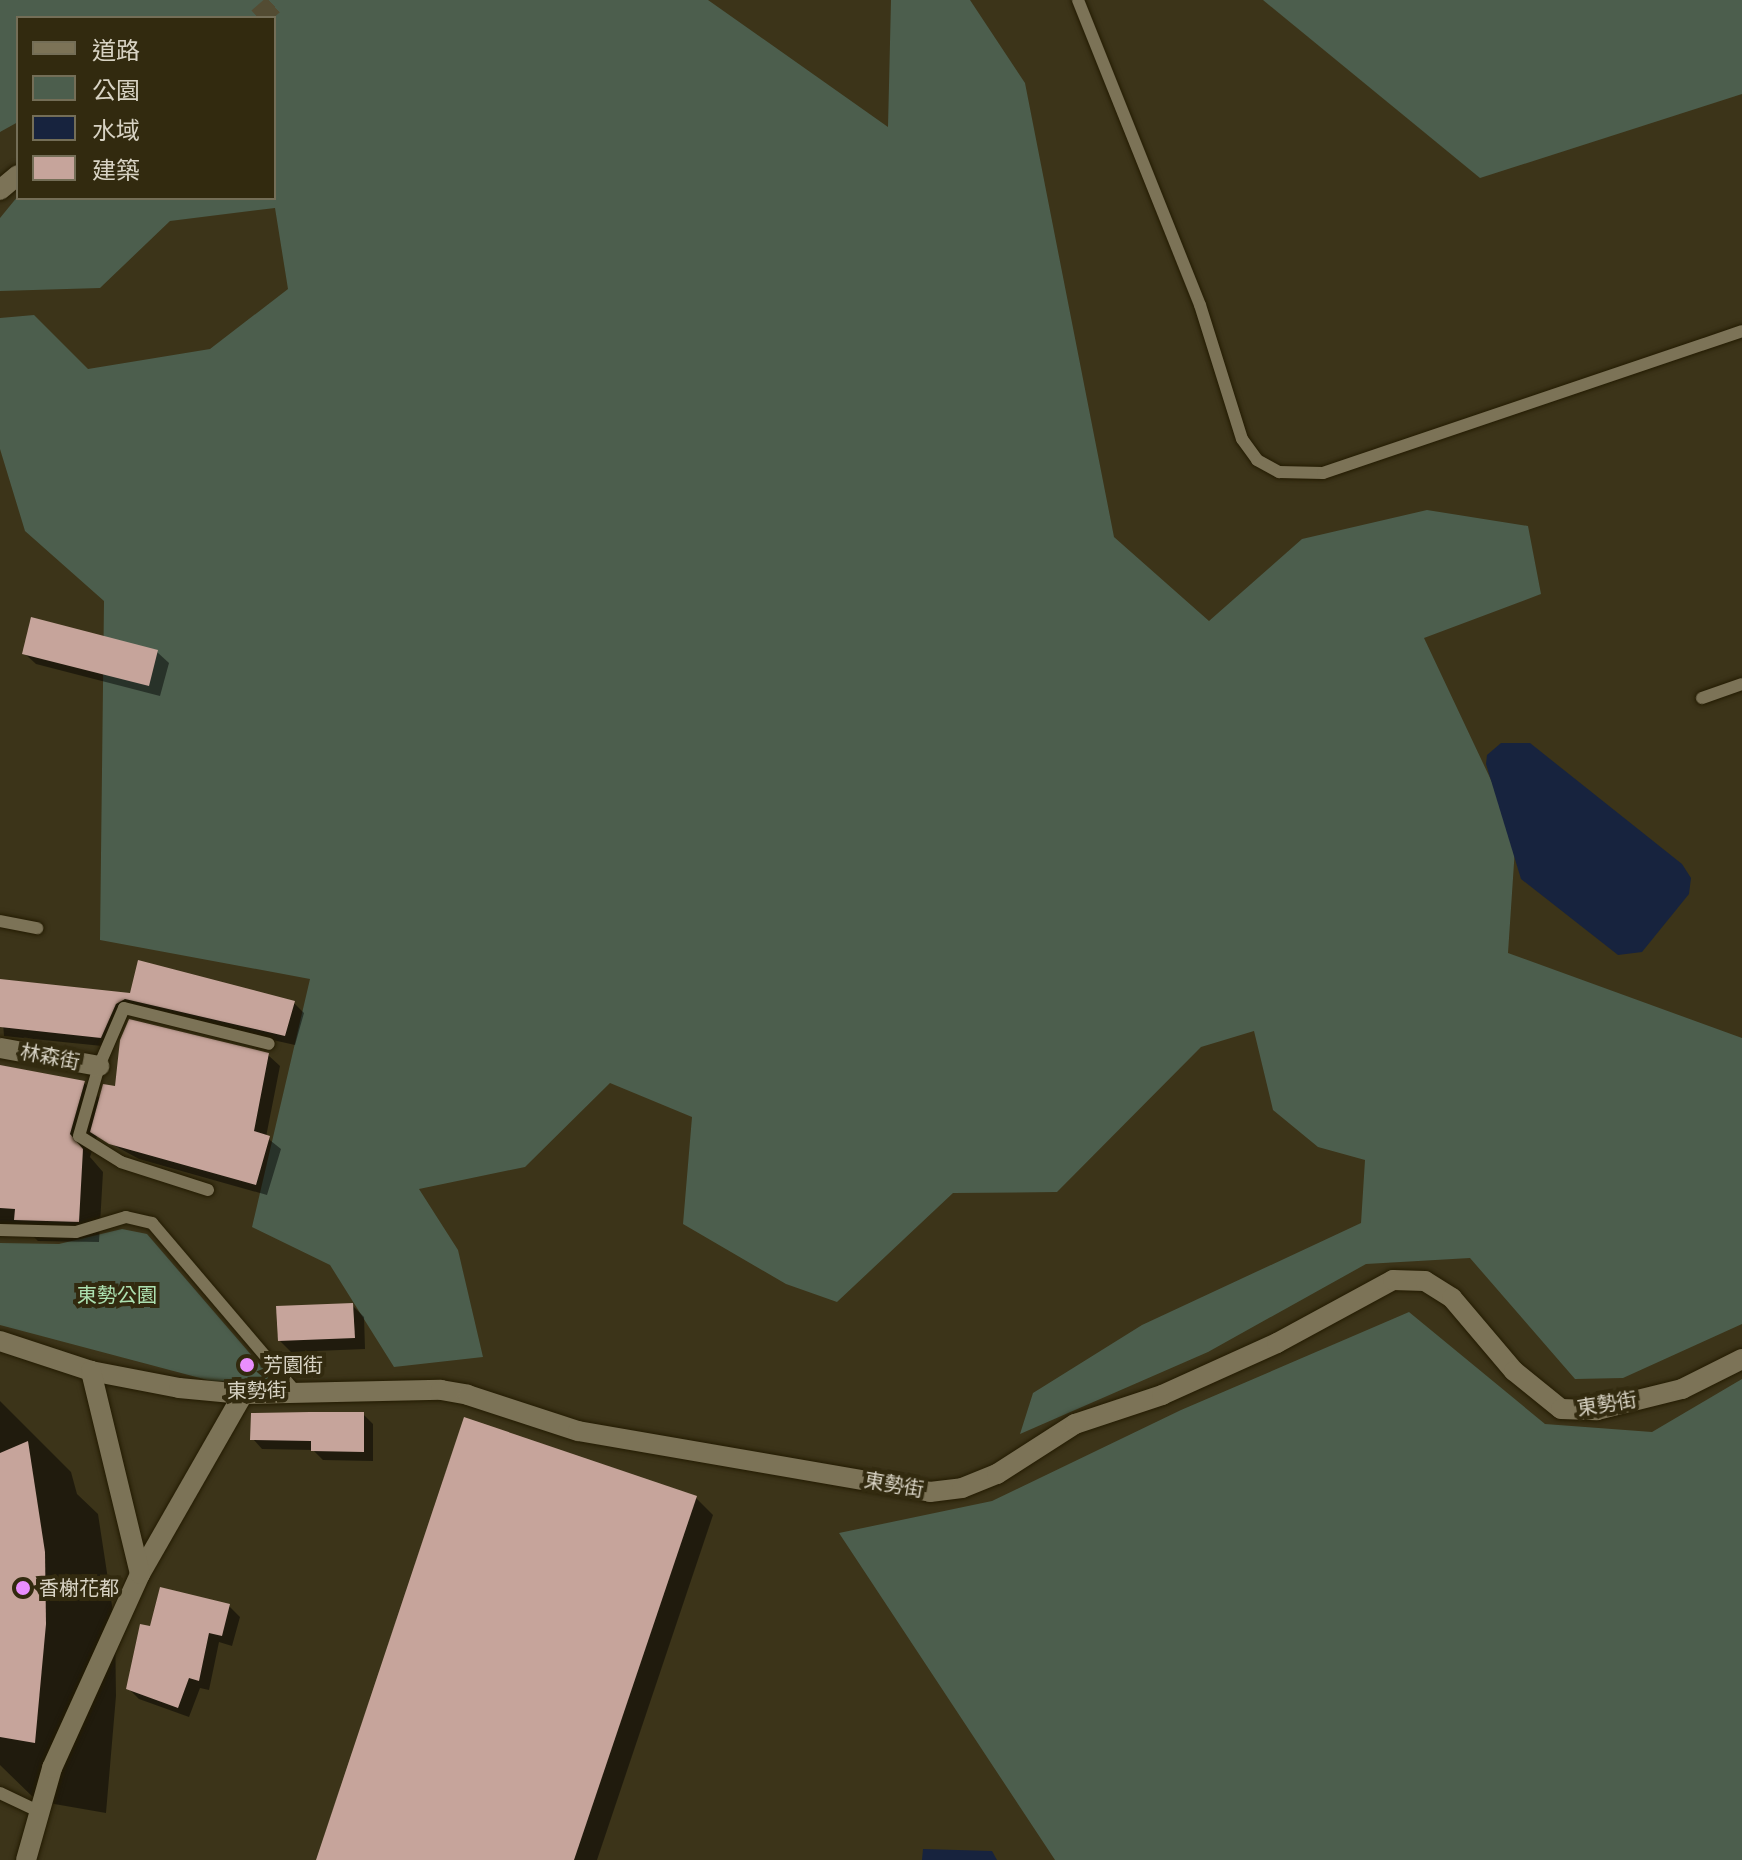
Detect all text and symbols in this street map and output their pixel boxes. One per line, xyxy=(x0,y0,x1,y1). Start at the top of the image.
legend xyxy=(16,16,276,200)
text: 道路 xyxy=(92,36,140,64)
text: 公園 xyxy=(92,76,140,104)
text: 水域 xyxy=(92,116,140,144)
text: 建築 xyxy=(92,156,140,184)
street label: 林森街 xyxy=(18,1039,82,1075)
park label: 東勢公園 xyxy=(77,1283,157,1307)
place label: 芳園街 xyxy=(263,1353,323,1377)
marker: 芳園街 xyxy=(238,1356,256,1374)
street label: 東勢街 xyxy=(227,1378,287,1404)
street label: 東勢街 xyxy=(1575,1387,1639,1421)
street label: 東勢街 xyxy=(862,1468,926,1502)
place label: 香榭花都 xyxy=(39,1576,119,1600)
marker: 香榭花都 xyxy=(14,1579,32,1597)

